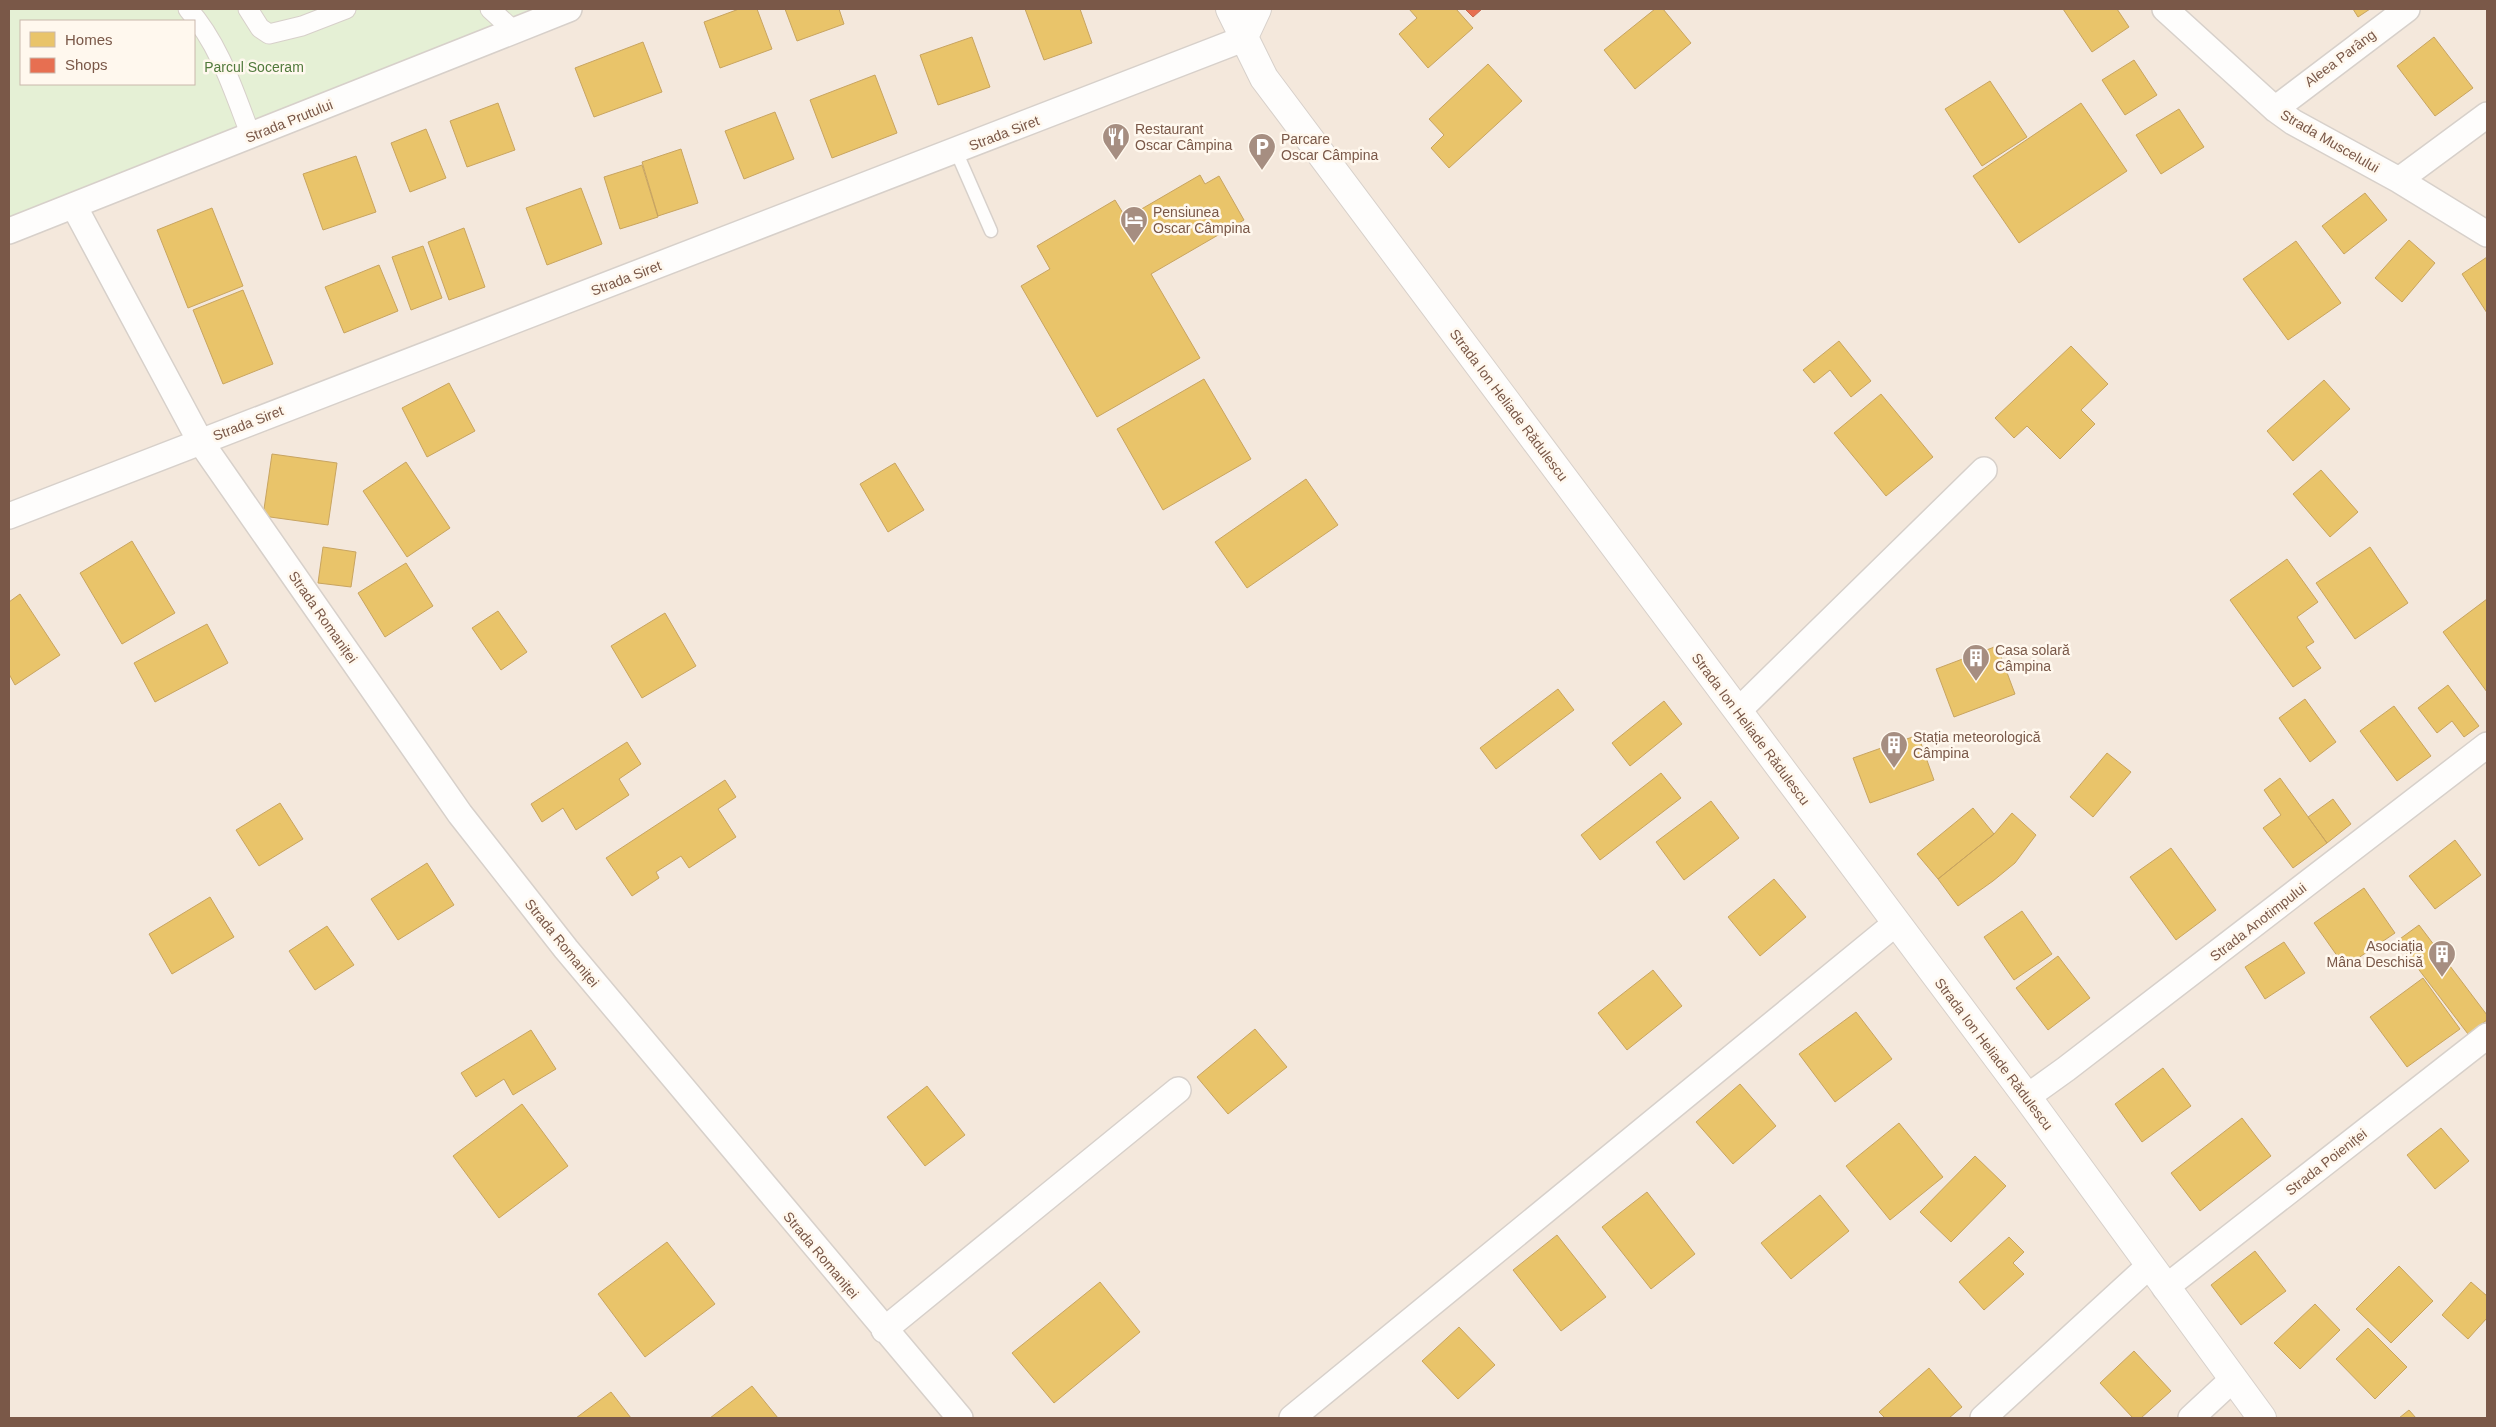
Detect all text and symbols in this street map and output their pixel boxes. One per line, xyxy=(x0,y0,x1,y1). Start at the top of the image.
legend xyxy=(20,20,195,85)
street label: Aleea Parâng xyxy=(2301,26,2379,90)
text: Homes xyxy=(65,31,113,48)
text: Shops xyxy=(65,56,108,73)
park label: Parcul Soceram xyxy=(204,59,304,75)
street label: Strada Prutului xyxy=(243,96,335,146)
street label: Strada Muscelului xyxy=(2278,106,2382,176)
street label: Strada Siret xyxy=(967,112,1041,154)
place label: Restaurant Oscar Câmpina xyxy=(1135,121,1232,153)
restaurant icon: Restaurant Oscar Câmpina xyxy=(1101,122,1131,161)
place label: Parcare Oscar Câmpina xyxy=(1281,131,1378,163)
parking icon: Parcare Oscar Câmpina xyxy=(1247,132,1277,171)
place label: Pensiunea Oscar Câmpina xyxy=(1153,204,1250,236)
hotel icon: Pensiunea Oscar Câmpina xyxy=(1119,205,1149,244)
street label: Strada Siret xyxy=(589,257,663,299)
street label: Strada Ion Heliade Rădulescu xyxy=(1447,326,1571,484)
street label: Strada Siret xyxy=(211,402,285,444)
street label: Strada Romaniței xyxy=(285,568,361,666)
place label: Casa solară Câmpina xyxy=(1995,642,2070,674)
building icon: Casa solară Câmpina xyxy=(1961,643,1991,682)
street label: Strada Ion Heliade Rădulescu xyxy=(1689,650,1813,808)
place label: Stația meteorologică Câmpina xyxy=(1913,729,2041,761)
building icon: Stația meteorologică Câmpina xyxy=(1879,730,1909,769)
street label: Strada Anotimpului xyxy=(2207,880,2309,964)
street label: Strada Romaniței xyxy=(522,896,602,990)
place label: Asociația Mâna Deschisă xyxy=(2327,938,2423,970)
building icon: Asociația Mâna Deschisă xyxy=(2427,939,2457,978)
street label: Strada Ion Heliade Rădulescu xyxy=(1932,975,2056,1133)
street label: Strada Poieniței xyxy=(2282,1125,2370,1199)
street label: Strada Romaniței xyxy=(780,1208,862,1302)

